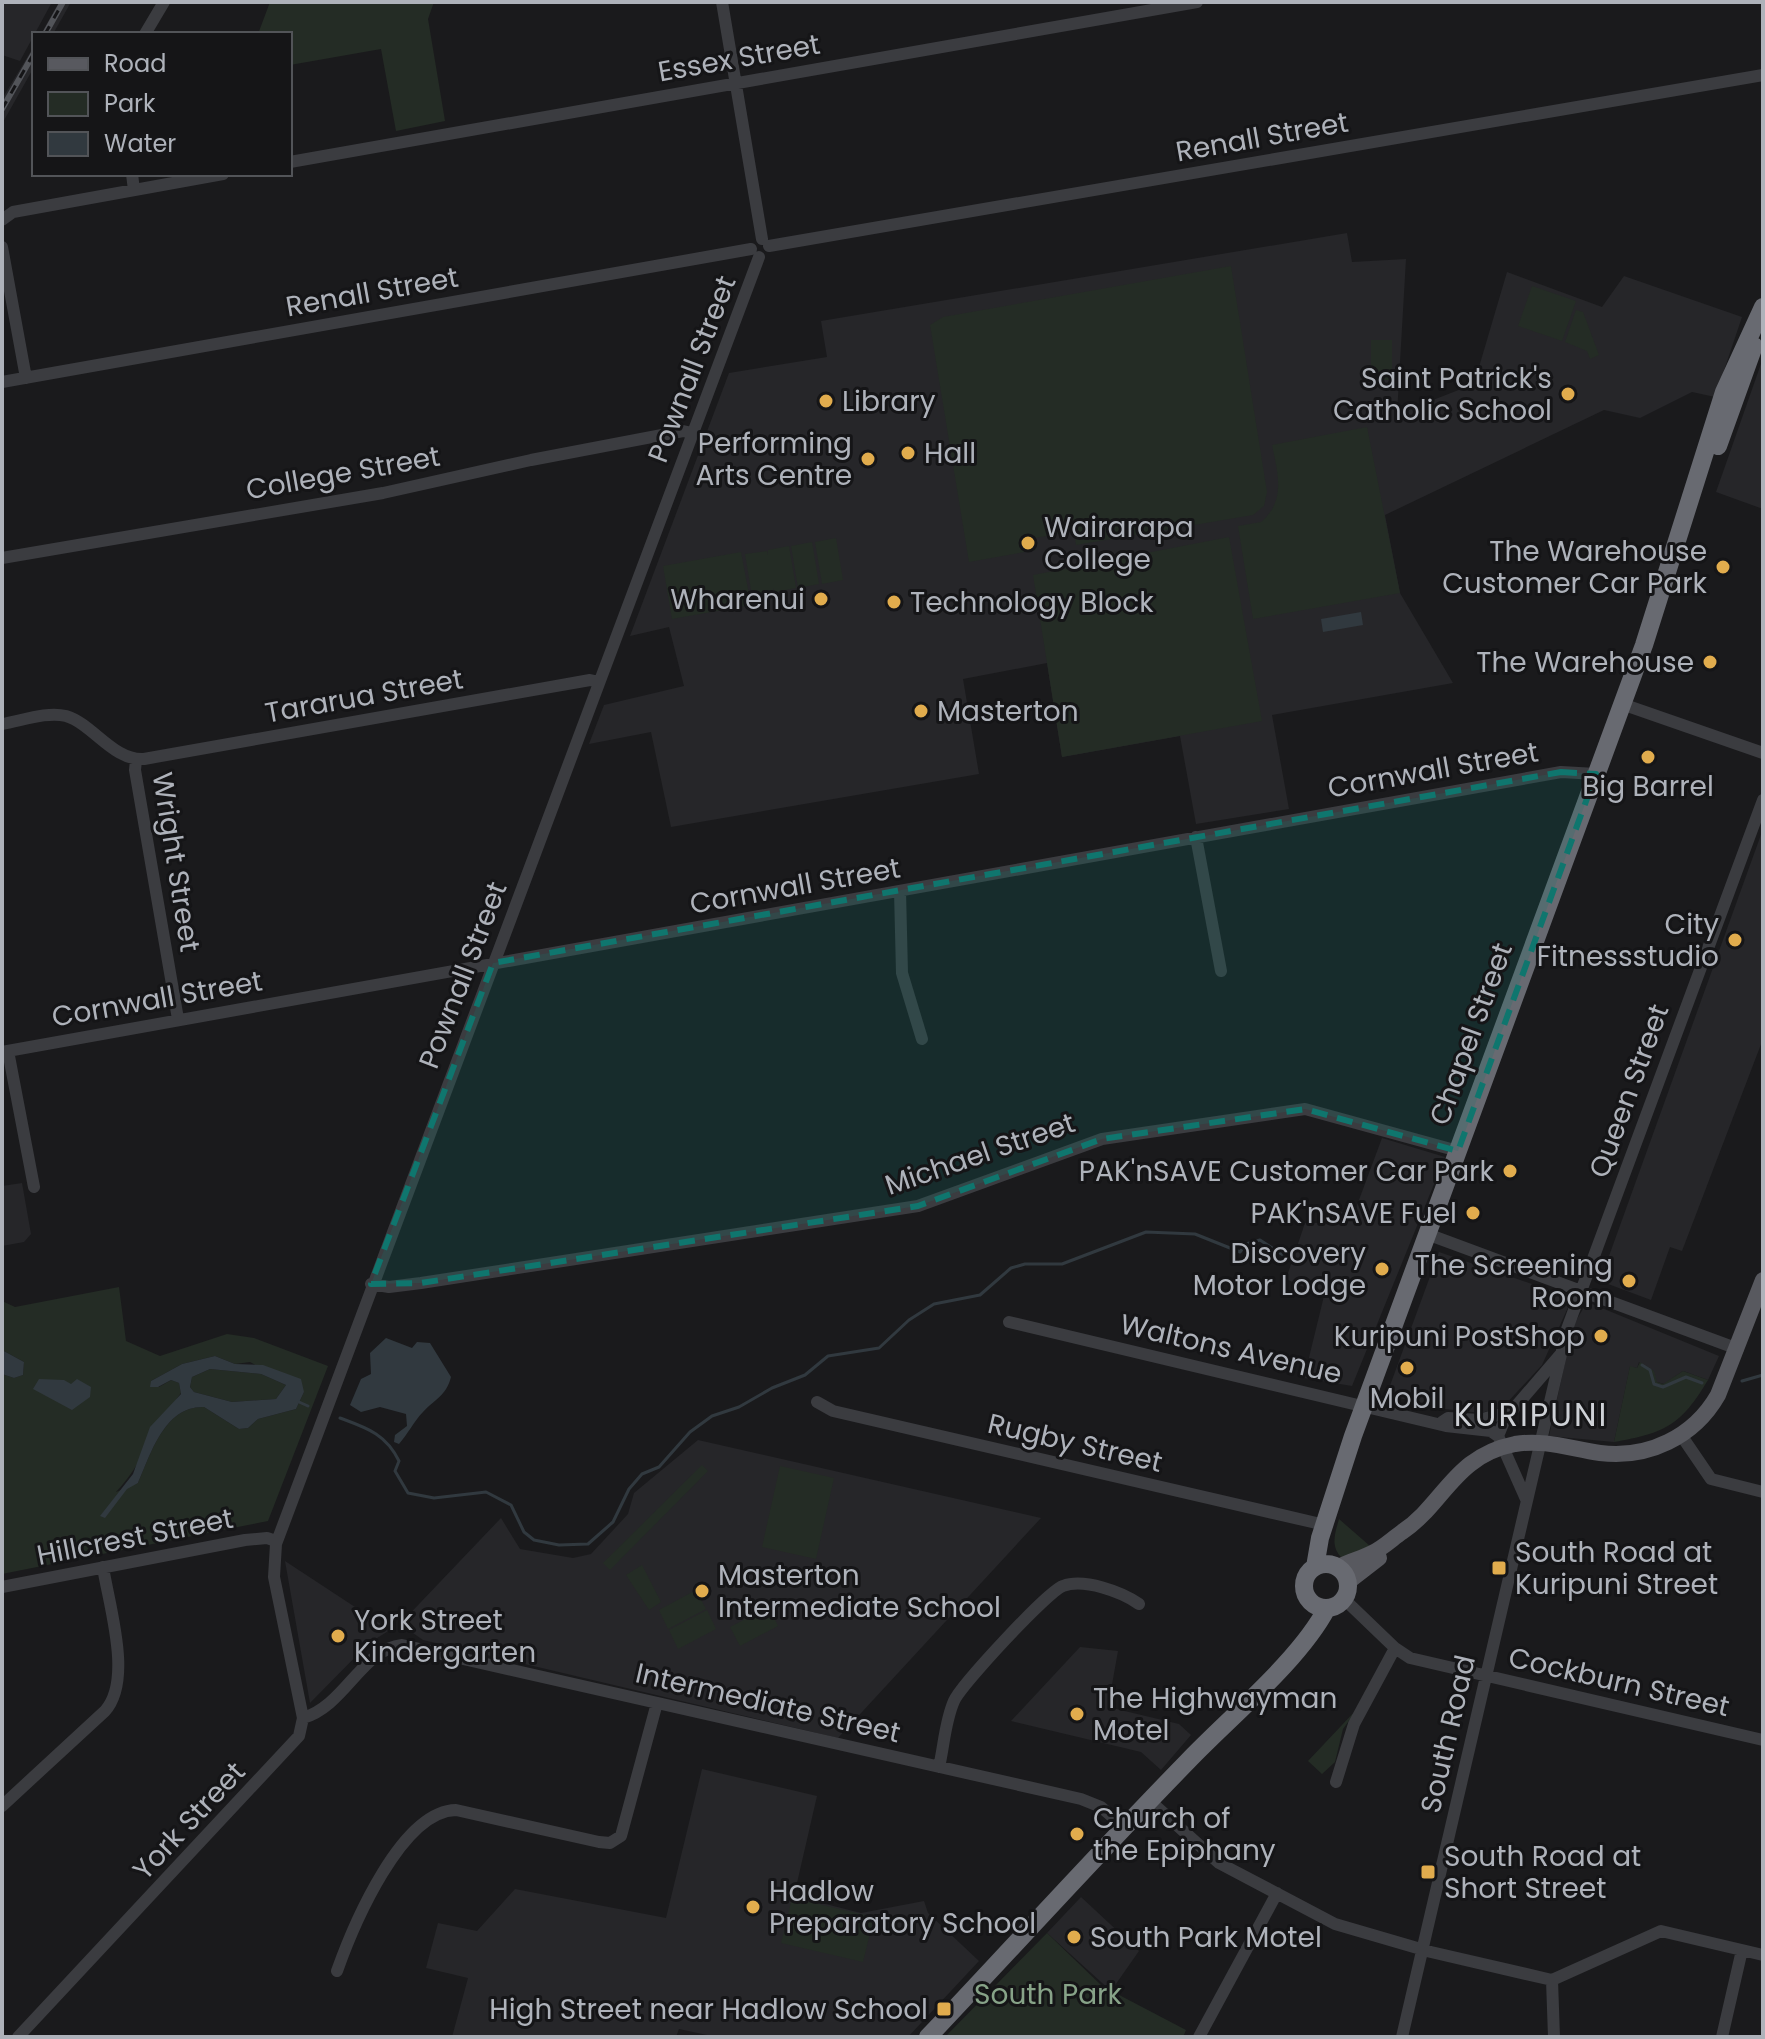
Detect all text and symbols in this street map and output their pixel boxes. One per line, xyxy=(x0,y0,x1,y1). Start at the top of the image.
street label: Essex Street xyxy=(655,25,823,91)
legend xyxy=(32,32,292,176)
text: Road xyxy=(104,47,166,80)
text: Park xyxy=(104,87,156,120)
street label: Renall Street xyxy=(1173,103,1351,171)
text: Water xyxy=(104,127,176,160)
street label: Renall Street xyxy=(283,258,461,326)
street label: Pownall Street xyxy=(638,270,746,468)
place label: Saint Patrick's Catholic School xyxy=(1333,359,1552,430)
place label: Library xyxy=(842,382,936,421)
marker: Saint Patrick's Catholic School xyxy=(1559,385,1577,403)
marker: Library xyxy=(817,392,835,410)
place label: Performing Arts Centre xyxy=(696,424,852,495)
place label: Hall xyxy=(924,434,976,473)
street label: College Street xyxy=(243,437,443,509)
marker: Hall xyxy=(899,444,917,462)
marker: Performing Arts Centre xyxy=(859,450,877,468)
place label: Wairarapa College xyxy=(1044,508,1194,579)
place label: The Warehouse Customer Car Park xyxy=(1442,532,1708,603)
marker: Wairarapa College xyxy=(1019,534,1037,552)
marker: The Warehouse Customer Car Park xyxy=(1714,558,1732,576)
place label: Wharenui xyxy=(670,580,805,619)
place label: Technology Block xyxy=(910,583,1154,622)
marker: Wharenui xyxy=(812,590,830,608)
marker: Technology Block xyxy=(885,593,903,611)
place label: The Warehouse xyxy=(1476,643,1694,682)
marker: The Warehouse xyxy=(1701,653,1719,671)
street label: Tararua Street xyxy=(262,659,466,733)
place label: Masterton xyxy=(937,692,1079,731)
marker: Masterton xyxy=(912,702,930,720)
street label: Cornwall Street xyxy=(1325,732,1541,808)
marker: Big Barrel xyxy=(1639,748,1657,766)
place label: Big Barrel xyxy=(1582,767,1714,806)
street label: Wright Street xyxy=(143,769,209,955)
street label: Cornwall Street xyxy=(687,848,903,924)
street label: Pownall Street xyxy=(409,876,517,1074)
place label: City Fitnessstudio xyxy=(1537,905,1719,976)
marker: City Fitnessstudio xyxy=(1726,931,1744,949)
street label: Chapel Street xyxy=(1420,938,1522,1130)
street label: Cornwall Street xyxy=(49,961,265,1037)
street label: Queen Street xyxy=(1580,999,1678,1183)
street label: Michael Street xyxy=(880,1103,1080,1205)
place label: PAK'nSAVE Customer Car Park xyxy=(1079,1152,1495,1191)
marker: PAK'nSAVE Customer Car Park xyxy=(1501,1162,1519,1180)
place label: PAK'nSAVE Fuel xyxy=(1250,1194,1457,1233)
marker: PAK'nSAVE Fuel xyxy=(1464,1204,1482,1222)
place label: Discovery Motor Lodge xyxy=(1193,1234,1366,1305)
place label: The Screening Room xyxy=(1415,1246,1613,1317)
marker: Discovery Motor Lodge xyxy=(1373,1260,1391,1278)
marker: The Screening Room xyxy=(1620,1272,1638,1290)
street label: Waltons Avenue xyxy=(1116,1305,1346,1393)
place label: Kuripuni PostShop xyxy=(1334,1317,1585,1356)
marker: Kuripuni PostShop xyxy=(1592,1327,1610,1345)
marker: Mobil xyxy=(1398,1359,1416,1377)
place label: Mobil xyxy=(1370,1379,1444,1418)
district label: KURIPUNI xyxy=(1454,1392,1608,1437)
street label: Rugby Street xyxy=(984,1404,1166,1482)
street label: Hillcrest Street xyxy=(34,1499,236,1575)
place label: South Road at Kuripuni Street xyxy=(1515,1533,1718,1604)
place label: Masterton Intermediate School xyxy=(718,1556,1001,1627)
marker: South Road at Kuripuni Street xyxy=(1490,1559,1508,1577)
marker: Masterton Intermediate School xyxy=(693,1582,711,1600)
place label: York Street Kindergarten xyxy=(354,1601,536,1672)
marker: York Street Kindergarten xyxy=(329,1627,347,1645)
street label: Cockburn Street xyxy=(1505,1638,1733,1726)
street label: South Road xyxy=(1411,1651,1485,1817)
street label: Intermediate Street xyxy=(632,1654,904,1752)
place label: The Highwayman Motel xyxy=(1093,1679,1337,1750)
marker: The Highwayman Motel xyxy=(1068,1705,1086,1723)
street label: York Street xyxy=(124,1753,254,1889)
place label: Church of the Epiphany xyxy=(1093,1799,1276,1870)
marker: Church of the Epiphany xyxy=(1068,1825,1086,1843)
place label: South Road at Short Street xyxy=(1444,1837,1641,1908)
marker: South Road at Short Street xyxy=(1419,1863,1437,1881)
place label: Hadlow Preparatory School xyxy=(769,1872,1036,1943)
marker: Hadlow Preparatory School xyxy=(744,1898,762,1916)
place label: South Park Motel xyxy=(1090,1918,1322,1957)
marker: South Park Motel xyxy=(1065,1928,1083,1946)
park label: South Park xyxy=(974,1975,1123,2014)
place label: High Street near Hadlow School xyxy=(489,1990,928,2029)
marker: High Street near Hadlow School xyxy=(935,2000,953,2018)

